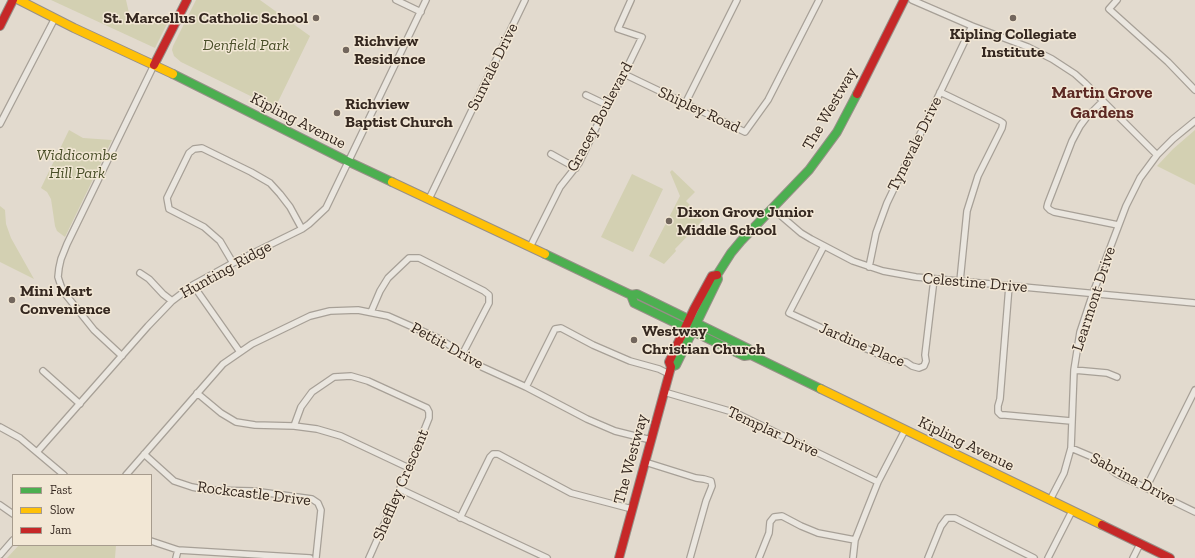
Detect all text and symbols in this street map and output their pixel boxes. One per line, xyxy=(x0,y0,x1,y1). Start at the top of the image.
place label: St. Marcellus Catholic School xyxy=(103,8,308,28)
marker: St. Marcellus Catholic School xyxy=(311,13,321,23)
marker: Kipling Collegiate Institute xyxy=(1008,13,1018,23)
street label: Sunvale Drive xyxy=(463,20,523,114)
place label: Kipling Collegiate Institute xyxy=(949,24,1077,62)
place label: Richview Residence xyxy=(354,31,426,69)
park label: Denfield Park xyxy=(203,35,289,55)
marker: Richview Residence xyxy=(341,45,351,55)
street label: Gracey Boulevard xyxy=(563,59,637,175)
street label: The Westway xyxy=(799,64,861,154)
street label: Shipley Road xyxy=(655,83,743,137)
district label: Martin Grove Gardens xyxy=(1051,83,1153,123)
street label: Kipling Avenue xyxy=(247,89,349,153)
street label: Tynevale Drive xyxy=(884,93,946,195)
place label: Richview Baptist Church xyxy=(345,94,453,132)
marker: Richview Baptist Church xyxy=(332,108,342,118)
park label: Widdicombe Hill Park xyxy=(36,145,118,183)
place label: Dixon Grove Junior Middle School xyxy=(677,202,814,240)
marker: Dixon Grove Junior Middle School xyxy=(664,216,674,226)
street label: Hunting Ridge xyxy=(177,237,275,303)
street label: Learmont Drive xyxy=(1068,244,1120,354)
street label: Celestine Drive xyxy=(922,269,1028,297)
place label: Mini Mart Convenience xyxy=(20,281,110,319)
marker: Mini Mart Convenience xyxy=(7,295,17,305)
street label: Pettit Drive xyxy=(407,318,487,374)
street label: Jardine Place xyxy=(816,318,908,372)
place label: Westway Christian Church xyxy=(642,321,765,359)
marker: Westway Christian Church xyxy=(629,335,639,345)
street label: Templar Drive xyxy=(724,402,822,462)
street label: The Westway xyxy=(610,412,652,506)
street label: Kipling Avenue xyxy=(915,412,1017,476)
street label: Sheffley Crescent xyxy=(369,426,433,544)
street label: Sabrina Drive xyxy=(1087,448,1179,510)
legend xyxy=(12,474,152,546)
street label: Rockcastle Drive xyxy=(196,477,312,511)
text: Fast xyxy=(50,483,72,497)
text: Slow xyxy=(50,503,75,517)
text: Jam xyxy=(50,523,71,537)

